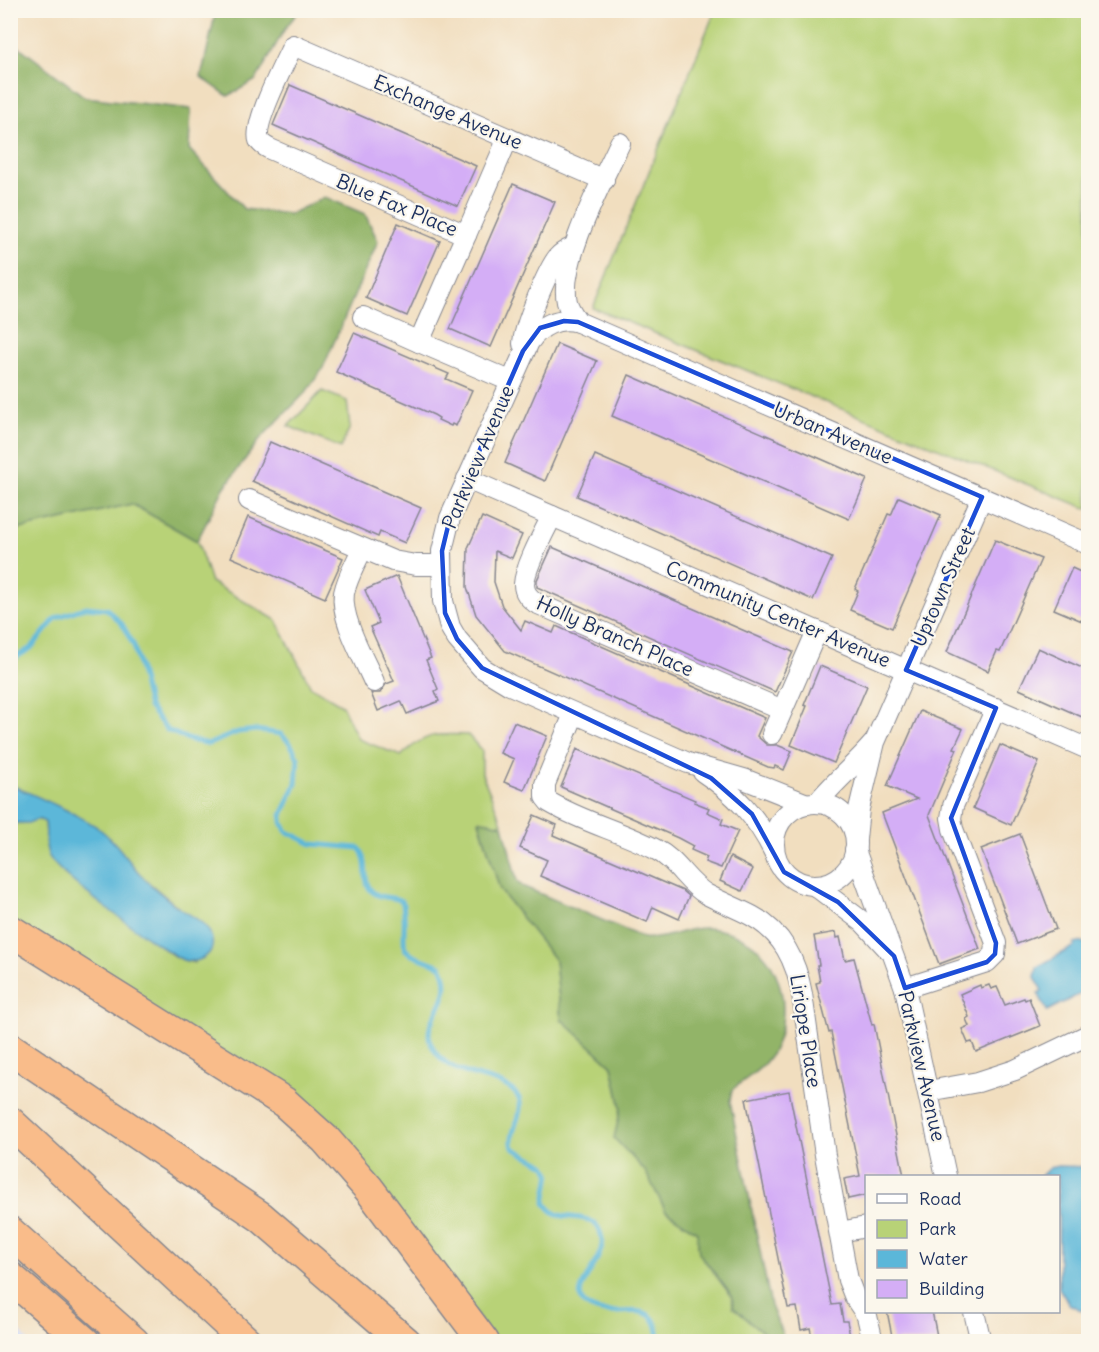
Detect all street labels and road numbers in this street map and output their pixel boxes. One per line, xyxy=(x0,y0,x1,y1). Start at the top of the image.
street label: Exchange Avenue xyxy=(370,69,527,154)
street label: Blue Fax Place xyxy=(333,168,462,241)
street label: Parkview Avenue xyxy=(436,381,519,532)
street label: Urban Avenue xyxy=(770,396,897,469)
street label: Uptown Street xyxy=(905,523,980,650)
street label: Community Center Avenue xyxy=(662,555,894,672)
street label: Holly Branch Place xyxy=(533,590,698,681)
street label: Liriope Place xyxy=(785,972,828,1089)
street label: Parkview Avenue xyxy=(893,988,952,1144)

